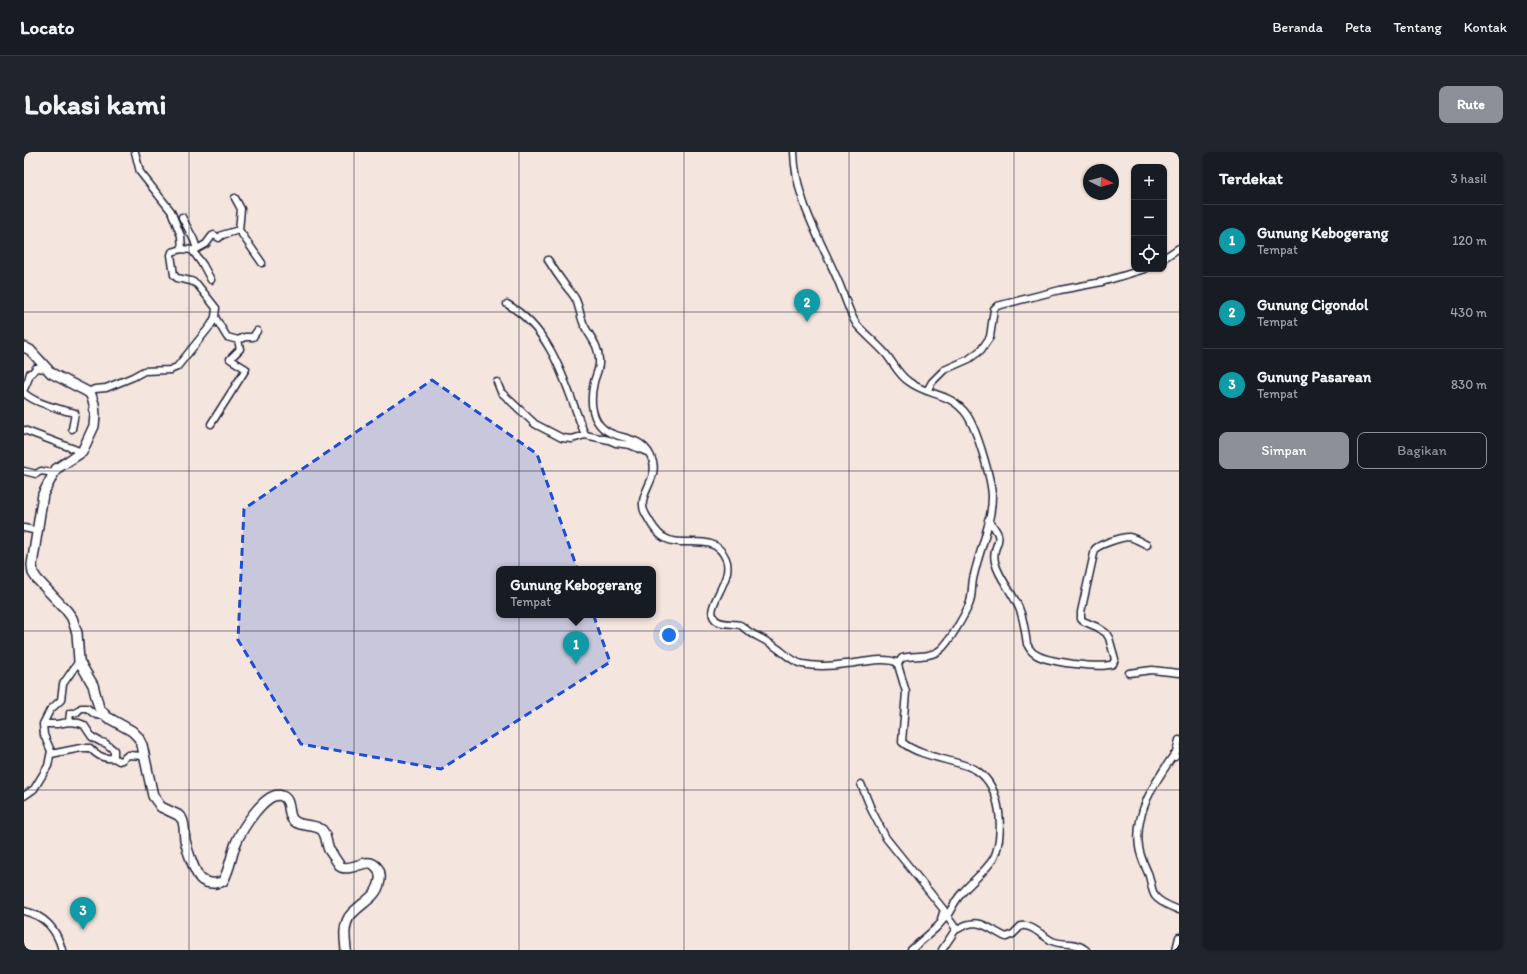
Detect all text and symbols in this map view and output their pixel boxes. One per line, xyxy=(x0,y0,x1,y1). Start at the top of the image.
text: Locato xyxy=(20,16,74,39)
text: Beranda xyxy=(1272,19,1323,36)
text: Peta xyxy=(1345,19,1371,36)
text: Tentang xyxy=(1393,19,1442,36)
text: Kontak xyxy=(1464,19,1507,36)
button: Rute xyxy=(1439,86,1503,123)
text: Lokasi kami xyxy=(24,87,166,121)
north arrow xyxy=(1083,164,1119,200)
map controls xyxy=(1131,164,1167,272)
button: + xyxy=(1131,164,1167,200)
text: Terdekat xyxy=(1219,168,1283,188)
text: 3 hasil xyxy=(1450,171,1487,186)
button: − xyxy=(1131,200,1167,236)
text: Gunung Kebogerang xyxy=(1257,224,1388,242)
text: 1 xyxy=(1229,233,1235,248)
text: 120 m xyxy=(1452,233,1487,248)
button: locate xyxy=(1131,236,1167,272)
text: Tempat xyxy=(1257,242,1298,257)
pin: 2 xyxy=(794,289,820,322)
text: Gunung Cigondol xyxy=(1257,296,1368,314)
text: 2 xyxy=(1229,305,1235,320)
text: 430 m xyxy=(1450,305,1487,320)
text: Tempat xyxy=(1257,314,1298,329)
text: Gunung Pasarean xyxy=(1257,368,1371,386)
text: 3 xyxy=(1228,377,1236,392)
text: 830 m xyxy=(1451,377,1487,392)
text: Tempat xyxy=(1257,386,1298,401)
button: Simpan xyxy=(1219,432,1349,469)
button: Bagikan xyxy=(1357,432,1487,469)
popup xyxy=(496,566,656,618)
text: Gunung Kebogerang xyxy=(510,576,642,594)
text: Tempat xyxy=(510,594,551,609)
your location xyxy=(659,625,679,645)
pin: 1 xyxy=(563,631,589,664)
pin: 3 xyxy=(70,897,96,930)

